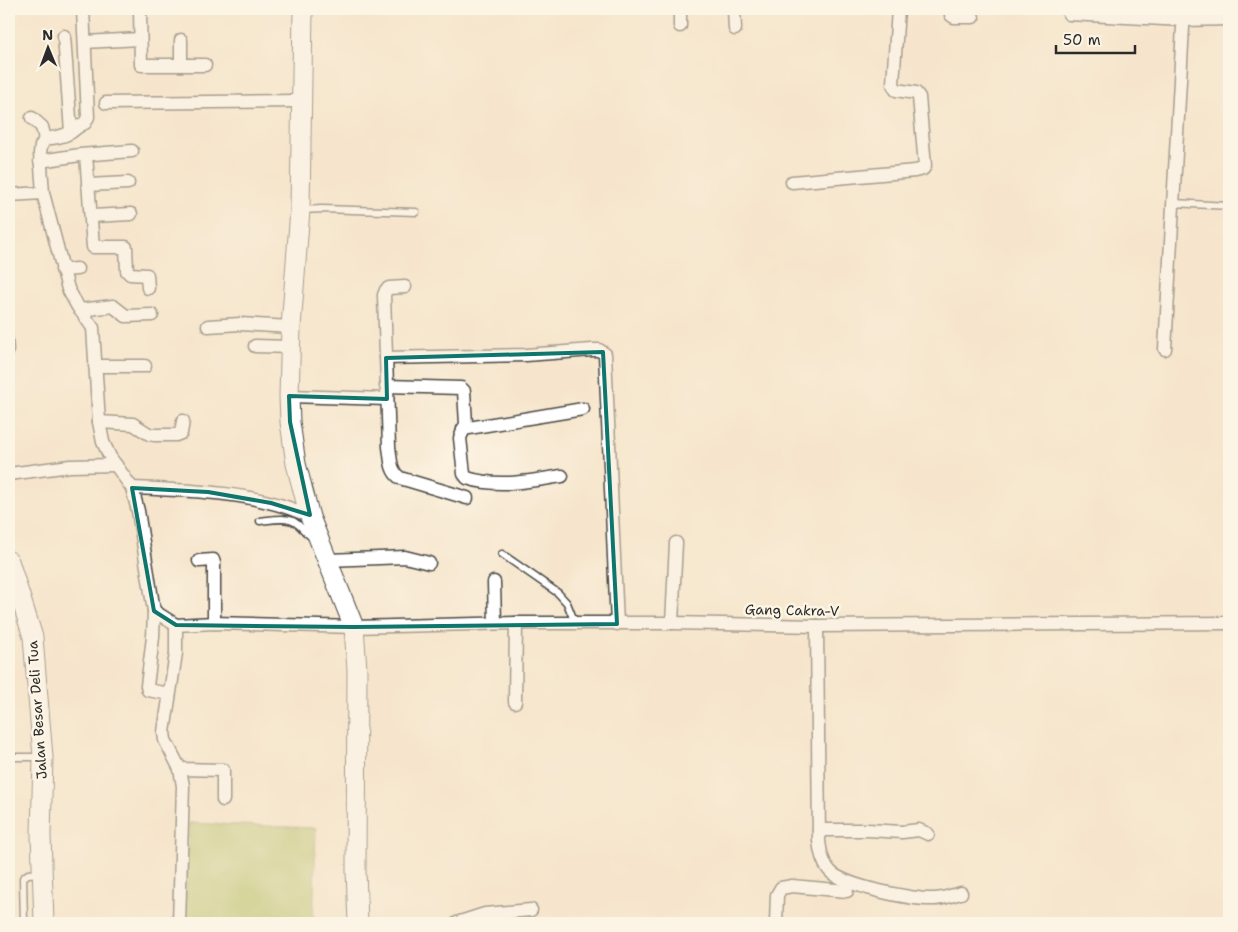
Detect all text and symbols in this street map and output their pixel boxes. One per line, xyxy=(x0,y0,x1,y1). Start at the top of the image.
north arrow xyxy=(22,22,72,72)
scale bar xyxy=(1056,22,1134,54)
text: N xyxy=(42,26,53,44)
text: 50 m xyxy=(1063,30,1101,50)
street label: Gang Cakra-V xyxy=(745,600,840,620)
street label: Jalan Besar Deli Tua xyxy=(23,640,51,780)

